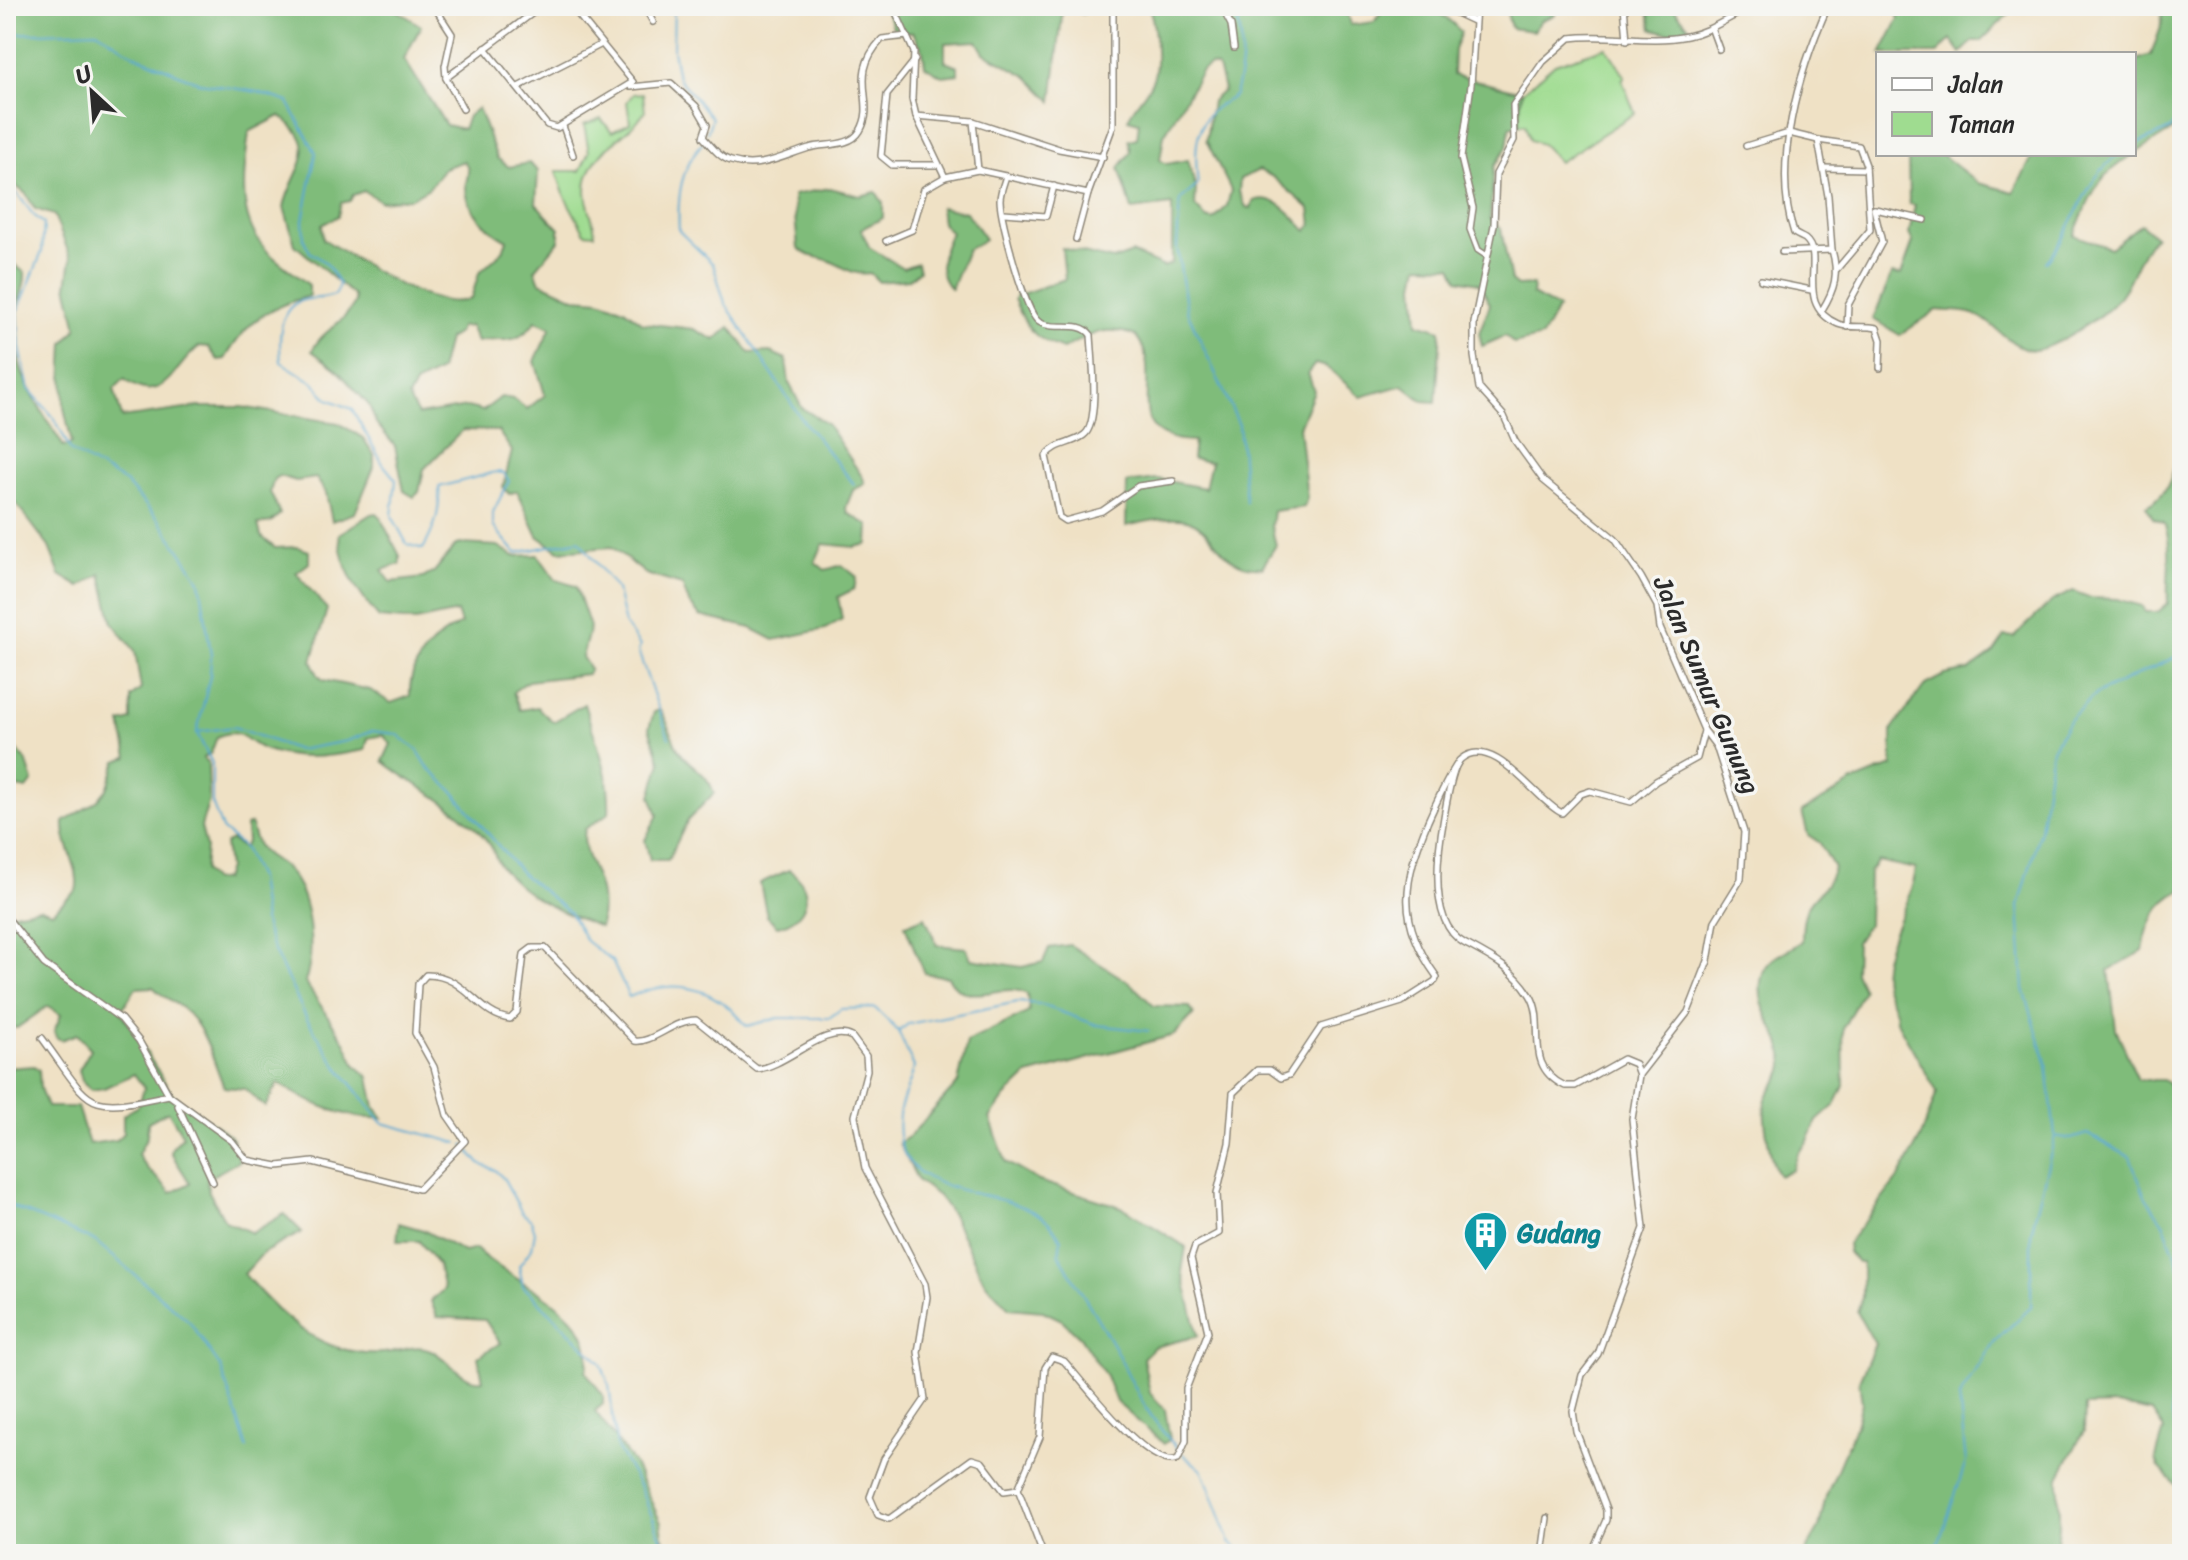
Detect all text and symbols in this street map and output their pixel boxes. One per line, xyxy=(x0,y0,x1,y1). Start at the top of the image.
north arrow xyxy=(52,52,132,132)
legend xyxy=(1876,52,2136,156)
text: U xyxy=(68,53,100,95)
text: Jalan xyxy=(1947,63,2003,105)
text: Taman xyxy=(1948,103,2015,145)
street label: Jalan Sumur Gunung xyxy=(1640,568,1774,801)
building icon: Gudang xyxy=(1462,1209,1510,1272)
place label: Gudang xyxy=(1517,1210,1601,1256)

